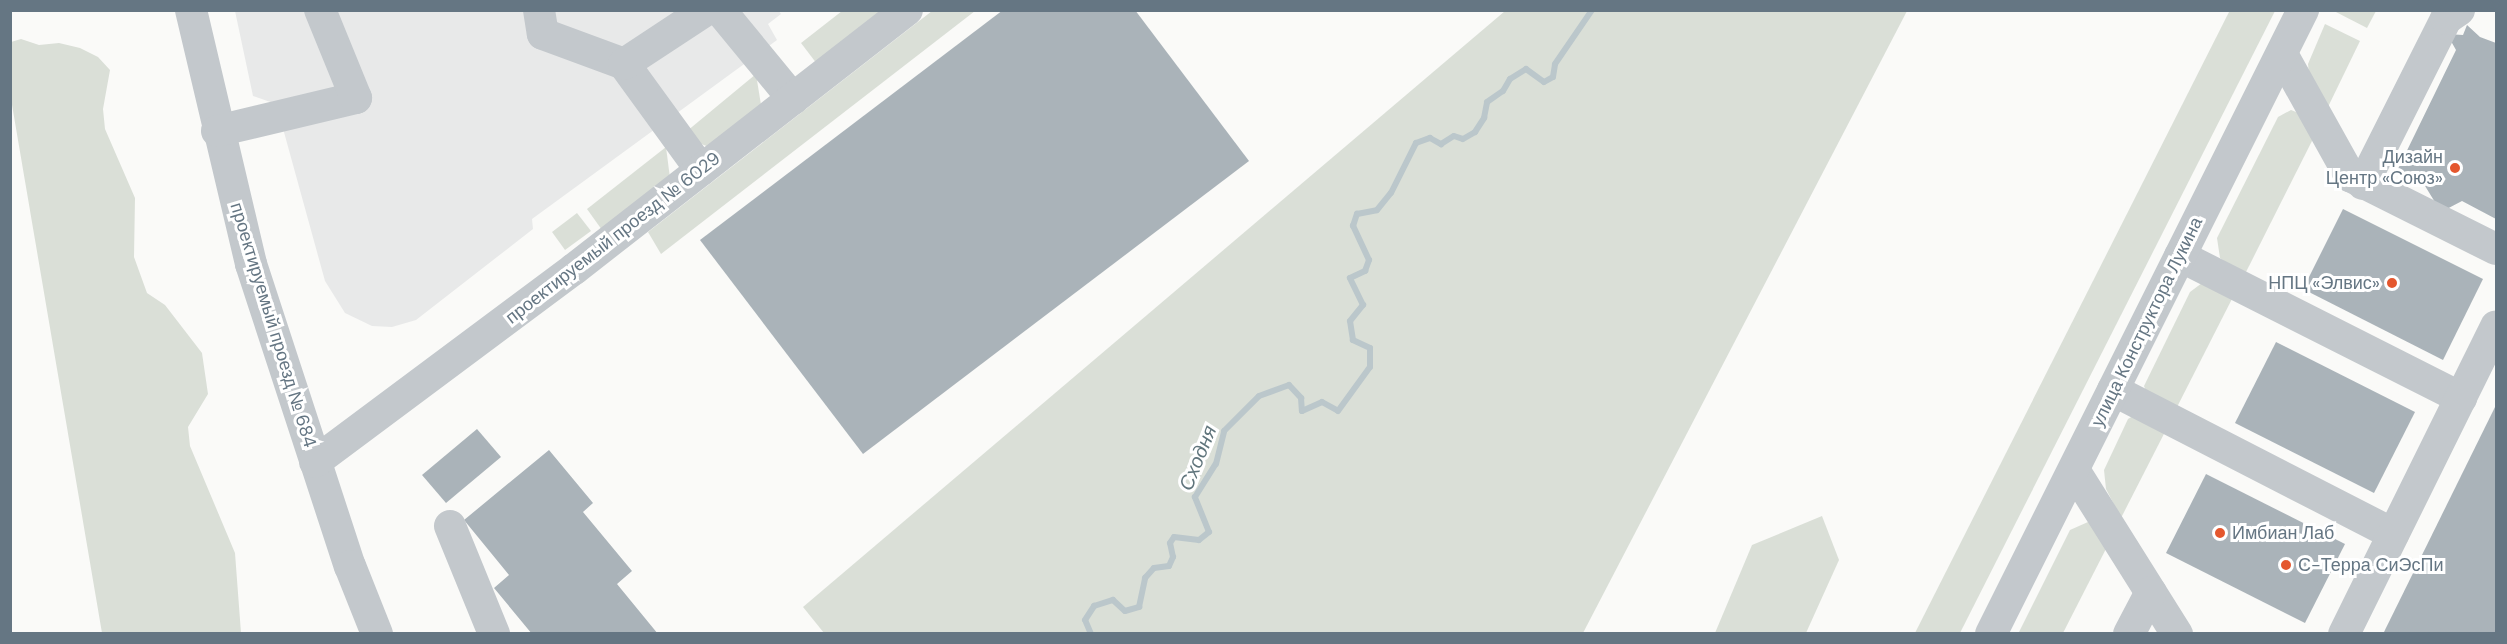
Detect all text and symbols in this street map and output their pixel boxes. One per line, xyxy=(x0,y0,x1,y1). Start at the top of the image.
street label: проектируемый проезд № 6029 xyxy=(501,147,725,329)
place label: Дизайн Центр «Союз» xyxy=(2326,147,2443,190)
marker: Дизайн Центр «Союз» xyxy=(2448,161,2462,175)
street label: проектируемый проезд № 684 xyxy=(225,200,321,450)
street label: улица Конструктора Лукина xyxy=(2087,214,2207,430)
place label: НПЦ «Элвис» xyxy=(2268,272,2380,294)
marker: НПЦ «Элвис» xyxy=(2385,276,2399,290)
water label: Сходня xyxy=(1174,422,1222,494)
place label: Имбиан Лаб xyxy=(2232,522,2334,544)
marker: Имбиан Лаб xyxy=(2213,526,2227,540)
place label: С-Терра СиЭсПи xyxy=(2298,554,2444,576)
marker: С-Терра СиЭсПи xyxy=(2279,558,2293,572)

